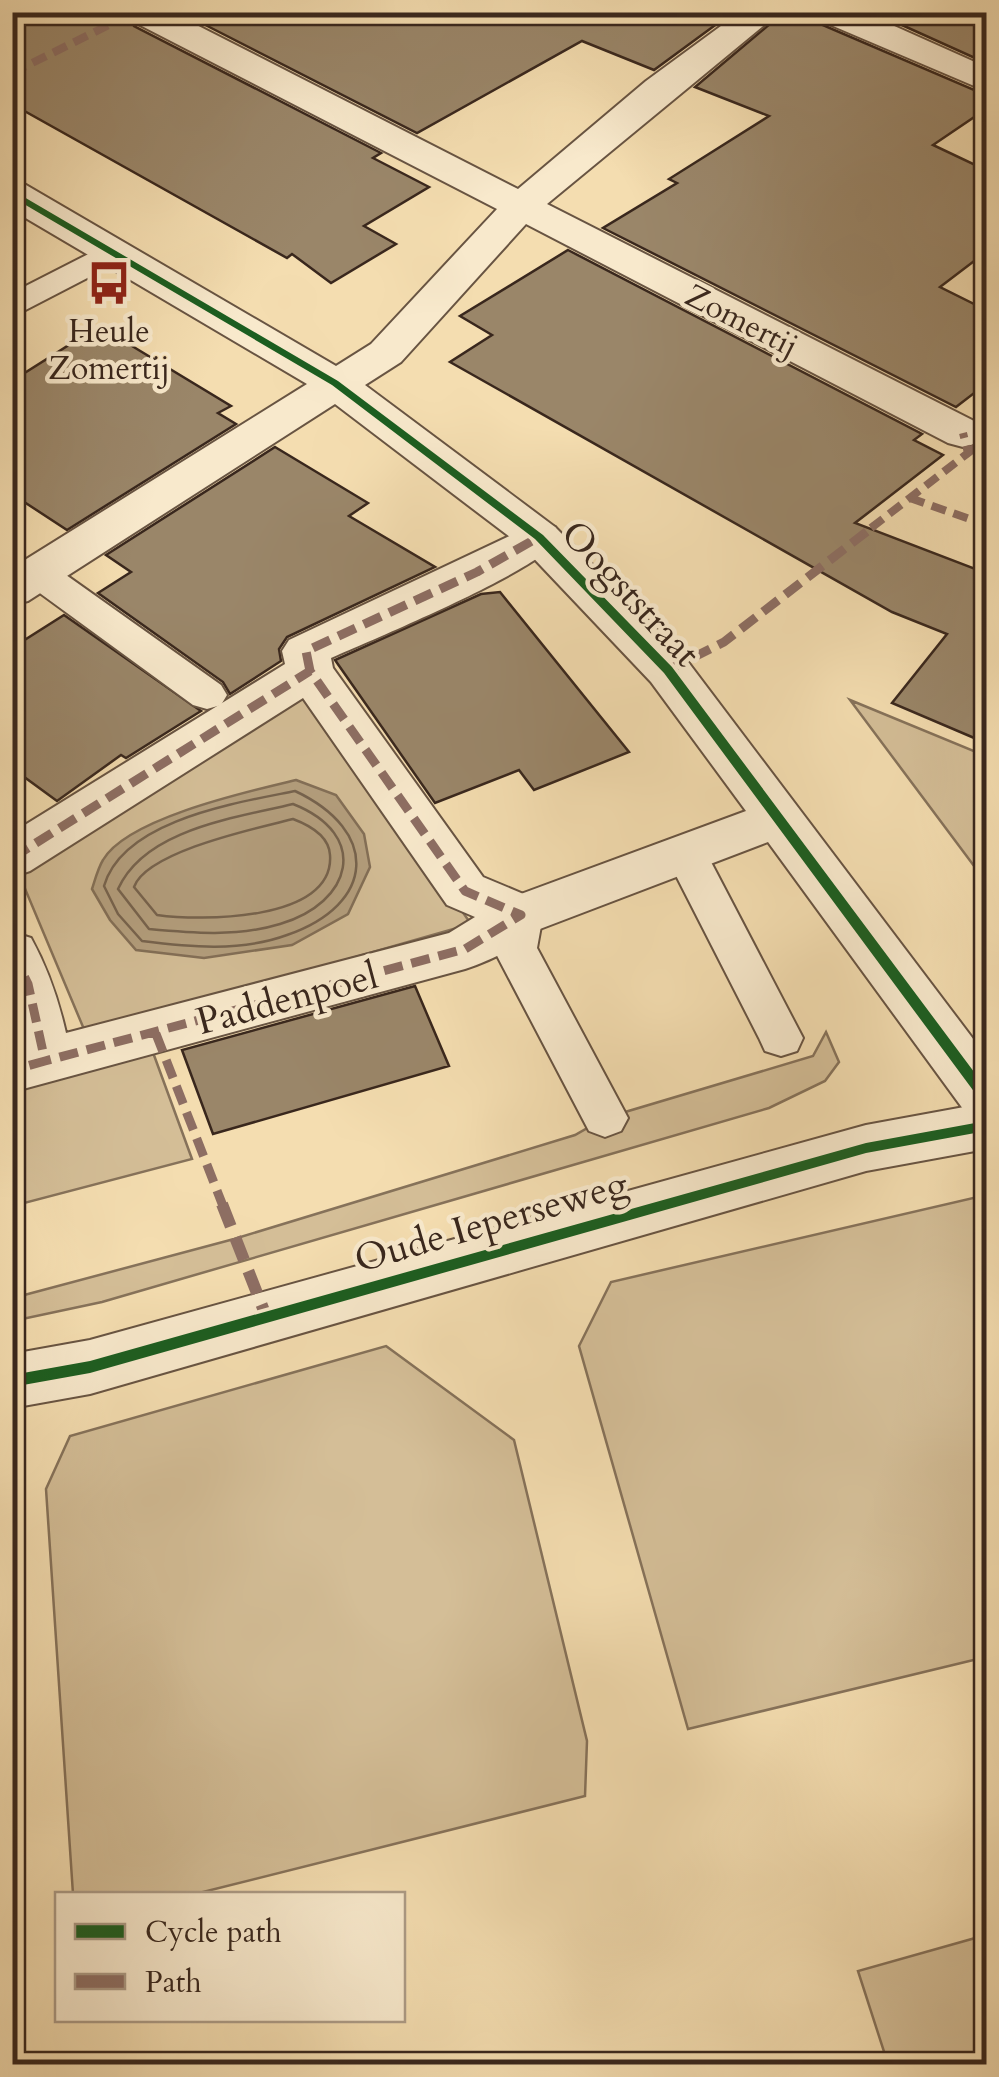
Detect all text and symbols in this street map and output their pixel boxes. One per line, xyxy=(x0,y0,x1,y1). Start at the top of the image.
bus stop icon: Heule Zomertij xyxy=(85,259,133,307)
street label: Zomertij xyxy=(677,274,806,368)
place label: Heule Zomertij xyxy=(48,310,170,391)
street label: Oogststraat xyxy=(549,509,712,678)
street label: Paddenpoel xyxy=(191,950,384,1048)
street label: Oude Ieperseweg xyxy=(349,1158,635,1286)
legend xyxy=(55,1892,405,2022)
text: Cycle path xyxy=(145,1912,282,1953)
text: Path xyxy=(145,1962,202,2003)

